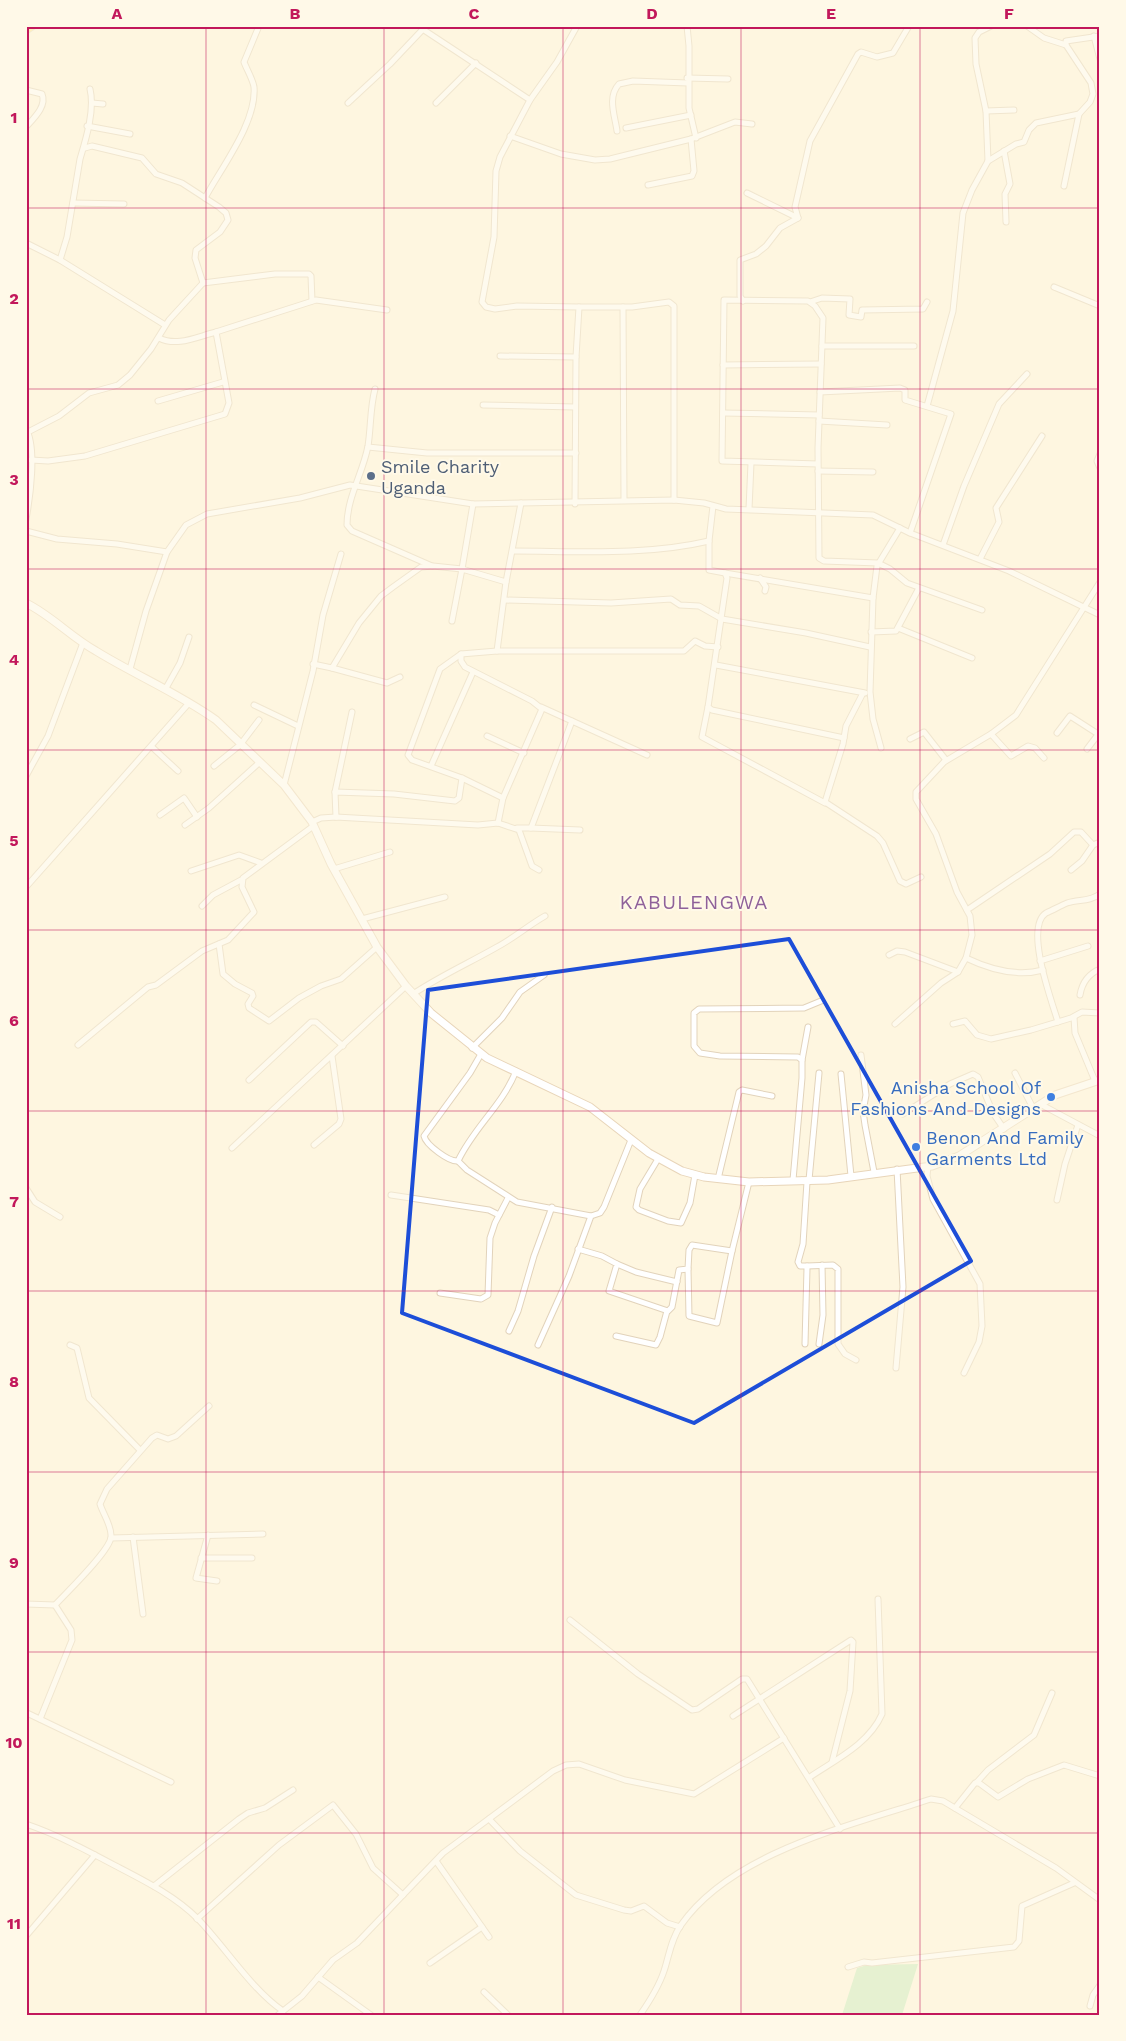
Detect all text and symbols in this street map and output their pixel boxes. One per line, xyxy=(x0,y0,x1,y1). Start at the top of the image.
text: A xyxy=(112,4,123,23)
text: B xyxy=(290,4,301,23)
text: C xyxy=(469,4,480,23)
text: D xyxy=(646,4,658,23)
text: E xyxy=(826,4,836,23)
text: F xyxy=(1004,4,1014,23)
text: 1 xyxy=(11,108,17,127)
text: 2 xyxy=(9,289,19,308)
place label: Smile Charity Uganda xyxy=(381,456,500,498)
text: 3 xyxy=(9,470,19,489)
marker: Smile Charity Uganda xyxy=(365,470,377,482)
text: 4 xyxy=(9,650,19,669)
text: 5 xyxy=(9,831,19,850)
district label: KABULENGWA xyxy=(620,890,768,914)
text: 6 xyxy=(9,1011,19,1030)
place label: Anisha School Of Fashions And Designs xyxy=(850,1077,1041,1119)
marker: Anisha School Of Fashions And Designs xyxy=(1045,1091,1057,1103)
place label: Benon And Family Garments Ltd xyxy=(926,1127,1084,1169)
marker: Benon And Family Garments Ltd xyxy=(910,1141,922,1153)
text: 7 xyxy=(9,1192,19,1211)
text: 8 xyxy=(9,1372,19,1391)
text: 9 xyxy=(9,1553,19,1572)
text: 10 xyxy=(5,1733,23,1752)
text: 11 xyxy=(7,1914,21,1933)

